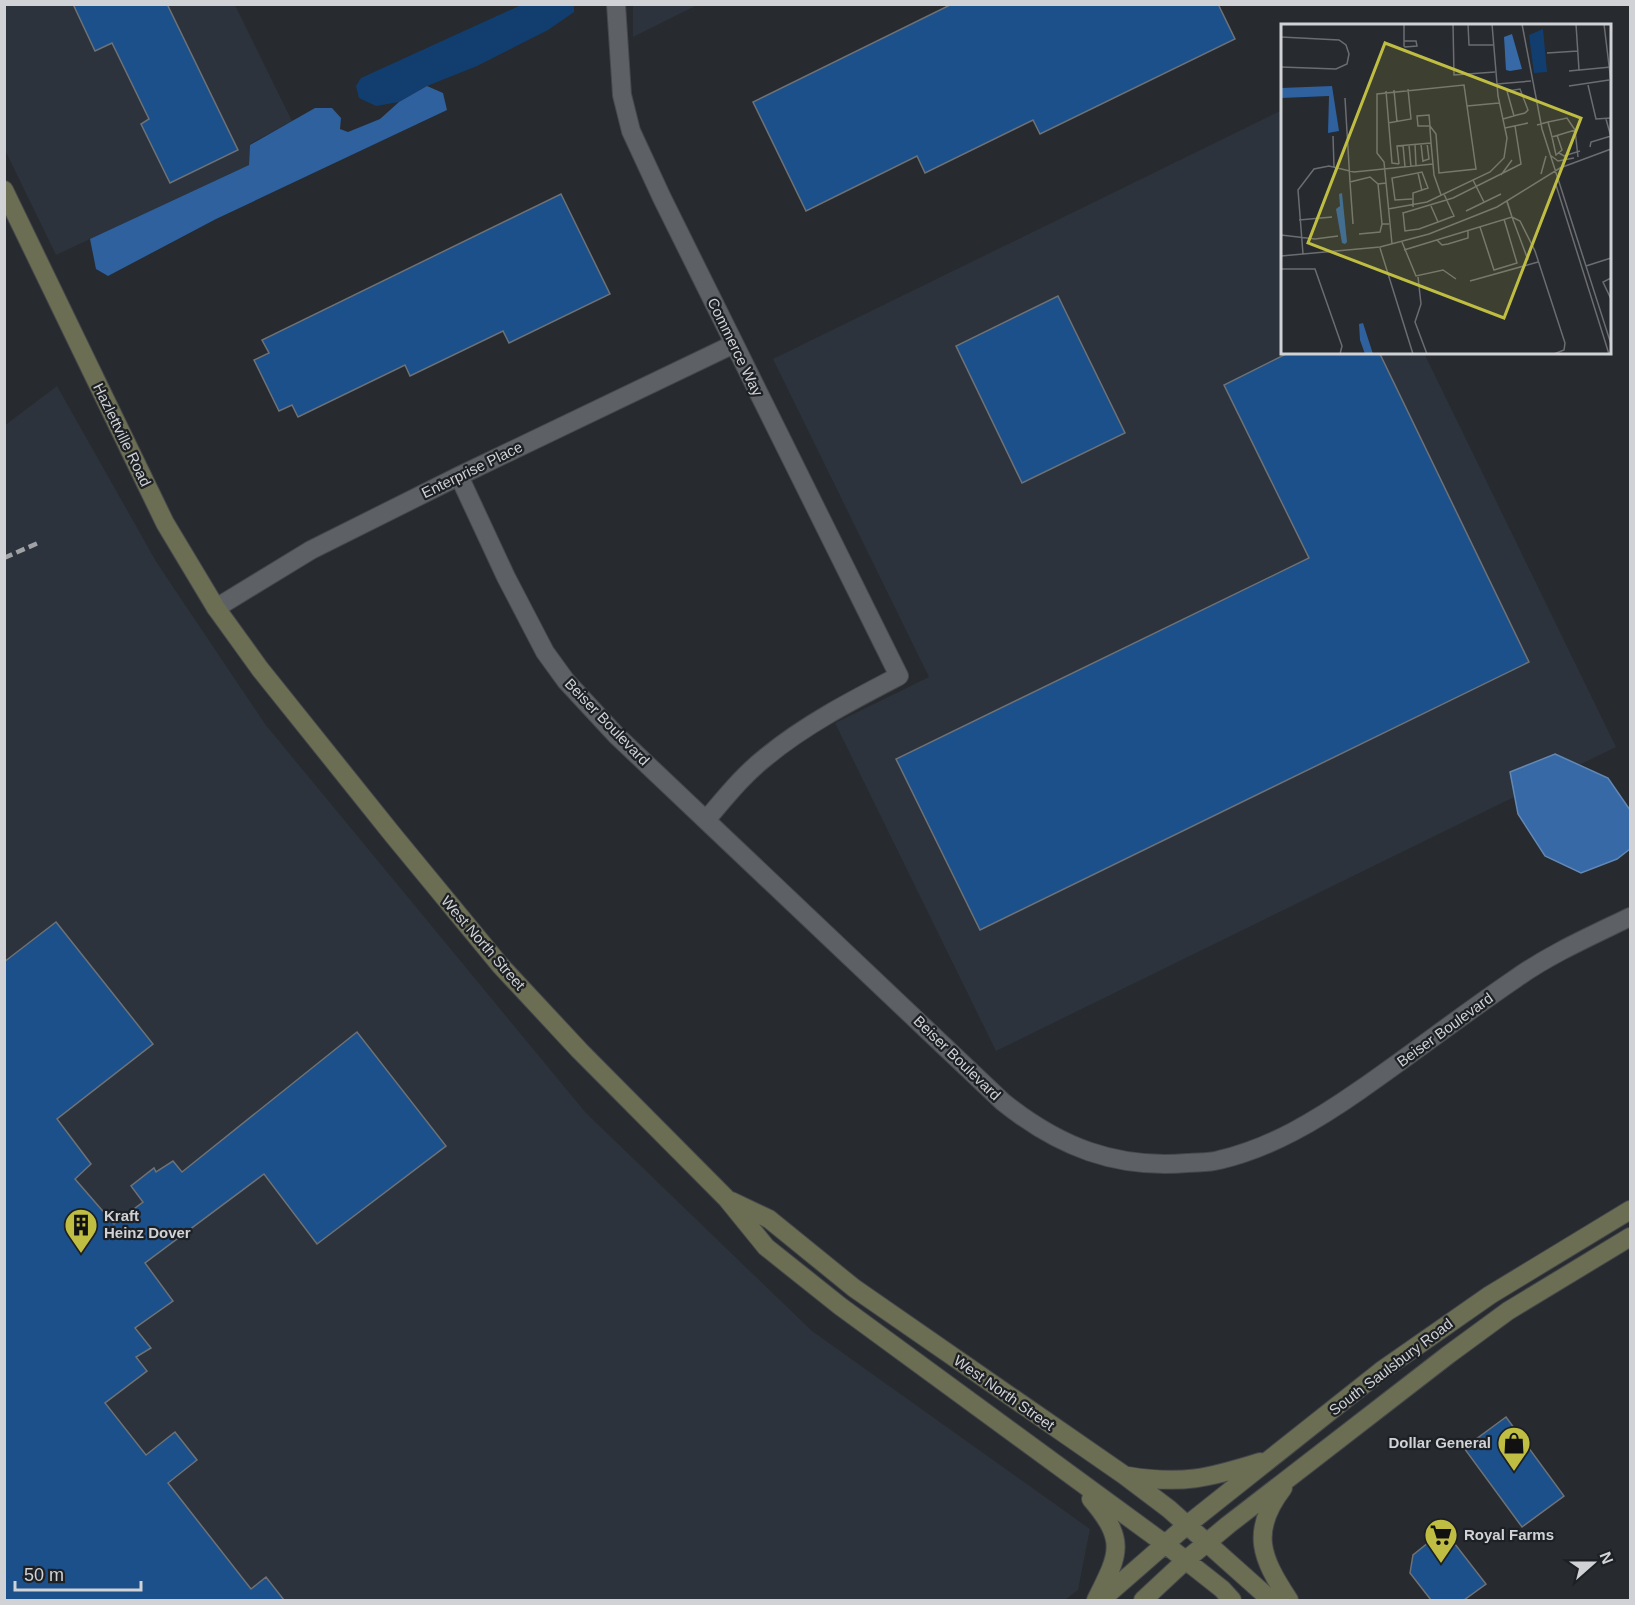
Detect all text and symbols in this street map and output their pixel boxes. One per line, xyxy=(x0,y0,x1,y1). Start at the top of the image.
inset map xyxy=(1281,24,1611,354)
street label: Commerce Way xyxy=(704,295,767,399)
street label: Hazlettville Road xyxy=(90,380,155,489)
street label: Enterprise Place xyxy=(419,438,525,501)
street label: Beiser Boulevard xyxy=(562,675,653,769)
street label: West North Street xyxy=(438,892,529,994)
street label: Beiser Boulevard xyxy=(1394,989,1496,1070)
street label: Beiser Boulevard xyxy=(910,1012,1004,1103)
building icon: Kraft Heinz Dover xyxy=(63,1207,99,1254)
place label: Kraft Heinz Dover xyxy=(104,1207,191,1241)
street label: South Saulsbury Road xyxy=(1326,1315,1456,1419)
street label: West North Street xyxy=(951,1352,1059,1434)
shop icon: Dollar General xyxy=(1496,1425,1532,1472)
place label: Dollar General xyxy=(1388,1434,1491,1451)
supermarket icon: Royal Farms xyxy=(1423,1517,1459,1564)
place label: Royal Farms xyxy=(1464,1526,1554,1543)
north arrow xyxy=(1563,1533,1623,1593)
text: N xyxy=(1597,1549,1617,1566)
scale bar xyxy=(15,1554,141,1592)
text: 50 m xyxy=(24,1565,64,1585)

